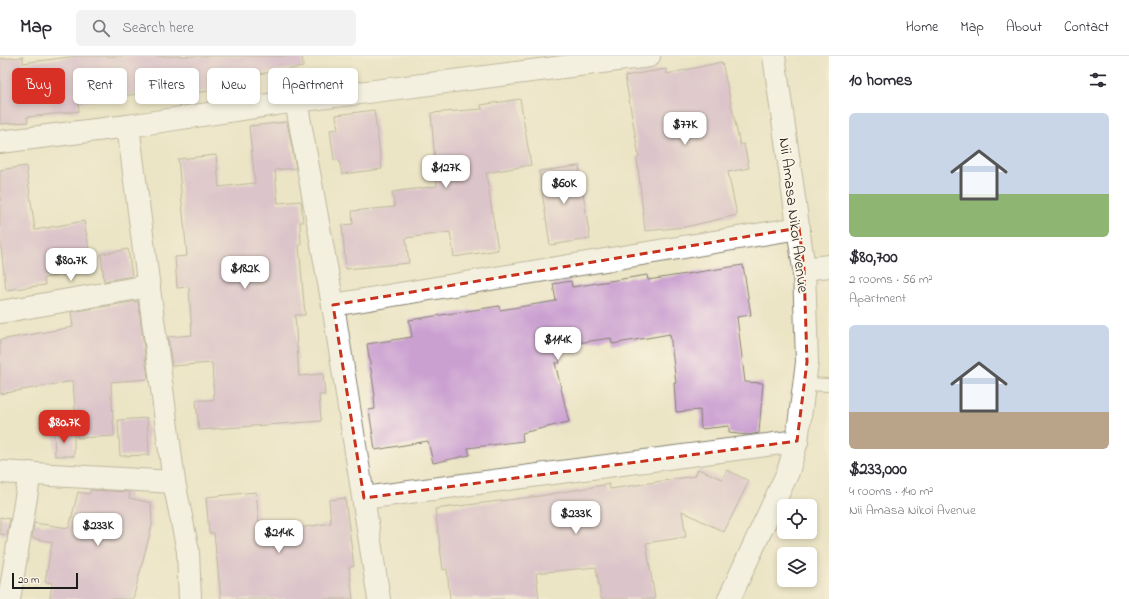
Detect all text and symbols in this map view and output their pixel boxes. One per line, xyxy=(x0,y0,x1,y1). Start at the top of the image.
search box xyxy=(76,10,356,46)
text: Map xyxy=(20,14,52,41)
icon: search xyxy=(90,17,112,39)
text: Search here xyxy=(122,17,194,39)
text: Home xyxy=(906,17,938,38)
text: Map xyxy=(960,17,984,38)
text: About xyxy=(1006,17,1042,38)
text: Contact xyxy=(1064,17,1109,38)
chip: Buy xyxy=(12,68,65,104)
chip: Rent xyxy=(73,68,127,104)
chip: Filters xyxy=(135,68,199,104)
chip: New xyxy=(207,68,260,104)
chip: Apartment xyxy=(268,68,358,104)
text: 10 homes xyxy=(849,68,912,93)
icon: filters xyxy=(1087,69,1109,91)
pin: $77K xyxy=(661,112,709,146)
text: $77K xyxy=(673,115,697,134)
street label: Nii Amasa Nikoi Avenue xyxy=(772,136,815,295)
icon: home xyxy=(943,139,1015,211)
pin: $127K xyxy=(418,155,474,189)
text: $127K xyxy=(431,158,461,177)
pin: $60K xyxy=(540,171,588,205)
text: $60K xyxy=(551,174,577,193)
text: $80,700 xyxy=(849,245,898,270)
pin: $80.7K xyxy=(38,248,104,282)
text: $80.7K xyxy=(55,251,87,270)
pin: $182K xyxy=(217,256,273,290)
text: $182K xyxy=(230,259,260,278)
text: 2 rooms · 56 m² xyxy=(849,270,933,289)
text: Apartment xyxy=(849,289,906,308)
pin: $114K xyxy=(530,327,586,361)
text: $114K xyxy=(544,330,572,349)
icon: home xyxy=(943,351,1015,423)
pin: $80.7K xyxy=(31,410,97,444)
text: $80.7K xyxy=(48,413,80,432)
text: $233,000 xyxy=(849,457,907,482)
text: 4 rooms · 140 m² xyxy=(849,482,933,501)
map controls xyxy=(777,499,817,587)
button: locate xyxy=(777,499,817,539)
pin: $233K xyxy=(548,501,604,535)
text: Nii Amasa Nikoi Avenue xyxy=(849,501,976,520)
text: $233K xyxy=(560,504,592,523)
pin: $233K xyxy=(70,513,126,547)
text: $233K xyxy=(82,516,114,535)
pin: $214K xyxy=(251,520,307,554)
text: $214K xyxy=(264,523,294,542)
button: layers xyxy=(777,547,817,587)
scale bar xyxy=(12,571,78,590)
text: 20 m xyxy=(18,572,40,588)

